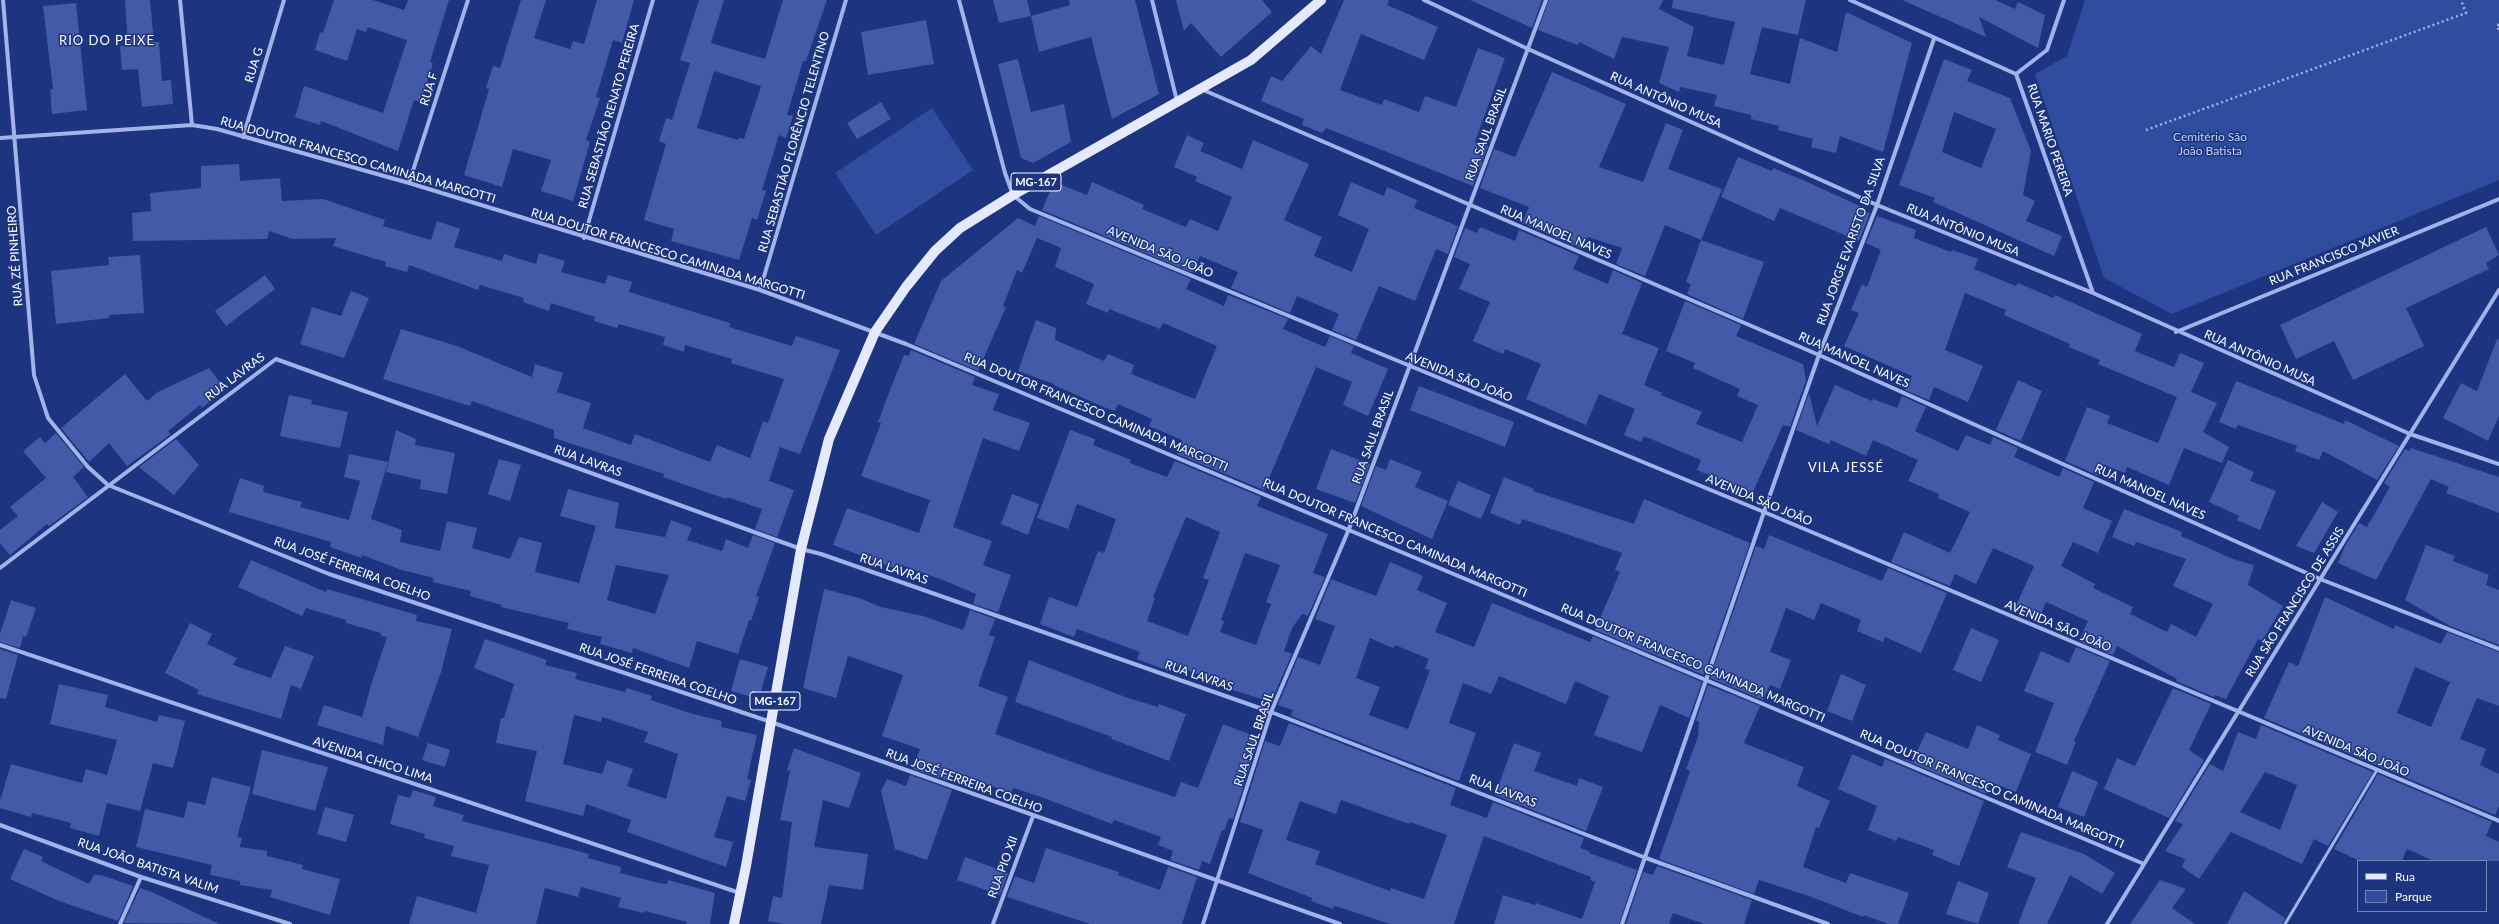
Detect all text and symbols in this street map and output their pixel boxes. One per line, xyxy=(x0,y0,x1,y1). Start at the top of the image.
street label: RUA SEBASTIÃO RENATO PEREIRA xyxy=(576,22,642,210)
street label: RUA SEBASTIÃO FLORÊNCIO TELENTINO xyxy=(755,30,833,254)
district label: RIO DO PEIXE xyxy=(59,33,155,49)
street label: RUA G xyxy=(242,46,266,84)
street label: RUA ANTÔNIO MUSA xyxy=(1608,69,1724,131)
street label: RUA F xyxy=(417,71,441,107)
street label: RUA MARIO PEREIRA xyxy=(2024,82,2076,198)
street label: RUA SAUL BRASIL xyxy=(1462,85,1510,183)
street label: RUA DOUTOR FRANCESCO CAMINADA MARGOTTI xyxy=(219,114,497,206)
park label: Cemitério São João Batista xyxy=(2173,130,2247,158)
street label: RUA JORGE EVARISTO DA SILVA xyxy=(1814,155,1888,327)
road number: MG-167 xyxy=(1011,173,1061,191)
street label: RUA ANTÔNIO MUSA xyxy=(1904,201,2022,259)
street label: RUA MANOEL NAVES xyxy=(1498,202,1614,262)
street label: RUA ZÉ PINHEIRO xyxy=(4,205,26,307)
street label: RUA DOUTOR FRANCESCO CAMINADA MARGOTTI xyxy=(529,205,807,303)
street label: AVENIDA SÃO JOÃO xyxy=(1105,223,1215,281)
street label: RUA FRANCISCO XAVIER xyxy=(2267,223,2401,289)
street label: RUA ANTÔNIO MUSA xyxy=(2202,327,2318,389)
street label: RUA MANOEL NAVES xyxy=(1796,329,1912,391)
street label: AVENIDA SÃO JOÃO xyxy=(1403,349,1515,405)
street label: RUA LAVRAS xyxy=(202,350,268,404)
street label: RUA DOUTOR FRANCESCO CAMINADA MARGOTTI xyxy=(962,350,1230,474)
street label: RUA SAUL BRASIL xyxy=(1349,388,1397,486)
street label: RUA LAVRAS xyxy=(552,442,624,480)
district label: VILA JESSÉ xyxy=(1808,460,1884,476)
street label: RUA MANOEL NAVES xyxy=(2092,461,2208,523)
street label: AVENIDA SÃO JOÃO xyxy=(1704,471,1814,529)
street label: RUA DOUTOR FRANCESCO CAMINADA MARGOTTI xyxy=(1261,476,1529,600)
street label: RUA SÃO FRANCISCO DE ASSIS xyxy=(2243,524,2347,680)
street label: RUA JOSÉ FERREIRA COELHO xyxy=(272,534,432,604)
street label: RUA LAVRAS xyxy=(858,551,930,587)
street label: AVENIDA SÃO JOÃO xyxy=(2003,597,2113,655)
street label: RUA DOUTOR FRANCESCO CAMINADA MARGOTTI xyxy=(1559,601,1827,725)
street label: RUA JOSÉ FERREIRA COELHO xyxy=(577,640,739,708)
street label: RUA LAVRAS xyxy=(1163,658,1235,694)
street label: RUA SAUL BRASIL xyxy=(1231,690,1277,788)
road number: MG-167 xyxy=(750,692,800,710)
street label: AVENIDA SÃO JOÃO xyxy=(2301,722,2411,780)
street label: RUA DOUTOR FRANCESCO CAMINADA MARGOTTI xyxy=(1858,727,2126,851)
street label: AVENIDA CHICO LIMA xyxy=(311,734,435,786)
street label: RUA JOSÉ FERREIRA COELHO xyxy=(884,746,1044,816)
street label: RUA LAVRAS xyxy=(1467,772,1539,810)
street label: RUA PIO XII xyxy=(985,834,1021,900)
street label: RUA JOÃO BATISTA VALIM xyxy=(76,835,220,897)
legend xyxy=(2357,860,2487,912)
text: Rua xyxy=(2395,869,2415,884)
text: Parque xyxy=(2395,889,2432,904)

